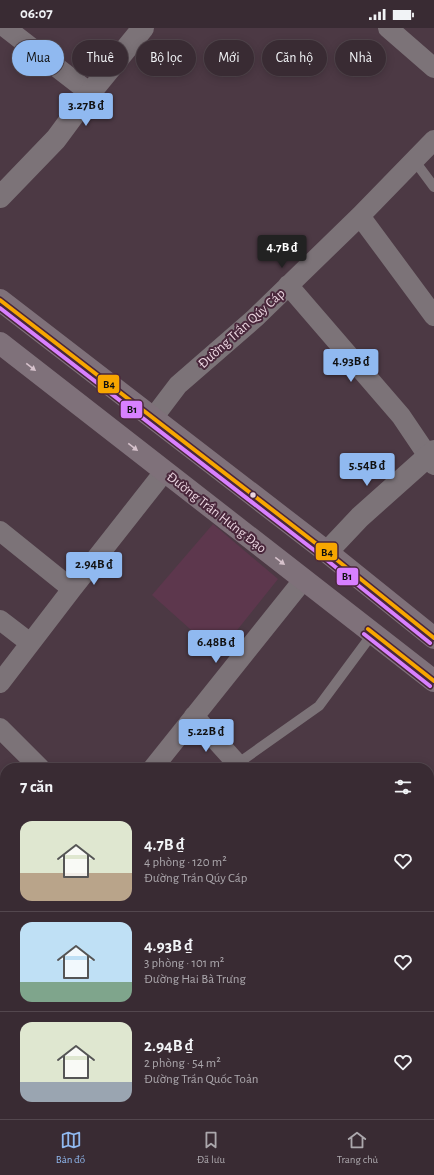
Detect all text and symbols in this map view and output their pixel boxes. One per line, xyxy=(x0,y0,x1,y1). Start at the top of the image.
text: 06:07 xyxy=(20,6,53,21)
chip: Mua xyxy=(12,40,64,76)
chip: Thuê xyxy=(72,40,128,76)
chip: Bộ lọc xyxy=(136,40,196,76)
chip: Mới xyxy=(204,40,254,76)
chip: Căn hộ xyxy=(262,40,327,76)
chip: Nhà xyxy=(335,40,386,76)
pin: 3.27B ₫ xyxy=(49,93,123,127)
text: 3.27B ₫ xyxy=(68,99,104,112)
pin: 4.7B ₫ xyxy=(249,235,315,269)
text: 4.7B ₫ xyxy=(267,241,297,254)
street label: Đường Trần Qúy Cáp xyxy=(195,286,288,371)
pin: 4.93B ₫ xyxy=(314,349,388,383)
text: 4.93B ₫ xyxy=(332,355,370,368)
one-way arrow xyxy=(25,363,36,372)
line badge: B4 xyxy=(97,374,120,394)
text: B4 xyxy=(103,379,115,390)
line badge: B1 xyxy=(120,400,143,419)
text: B1 xyxy=(127,404,137,415)
one-way arrow xyxy=(128,443,139,452)
pin: 5.54B ₫ xyxy=(330,453,404,487)
text: 5.54B ₫ xyxy=(349,459,385,472)
street label: Đường Trần Hưng Đạo xyxy=(164,469,270,556)
unlabelled marker xyxy=(248,490,258,500)
line badge: B4 xyxy=(315,542,338,561)
text: B4 xyxy=(321,547,333,558)
pin: 2.94B ₫ xyxy=(57,552,131,586)
one-way arrow xyxy=(275,557,286,565)
text: 2.94B ₫ xyxy=(75,558,113,571)
line badge: B1 xyxy=(336,567,359,586)
text: B1 xyxy=(342,571,352,582)
pin: 6.48B ₫ xyxy=(179,630,253,664)
text: 6.48B ₫ xyxy=(197,636,235,649)
pin: 5.22B ₫ xyxy=(169,719,243,753)
text: 5.22B ₫ xyxy=(188,725,224,738)
icon: filters xyxy=(392,776,414,798)
text: 7 căn xyxy=(20,778,53,795)
text: 4.7B ₫ xyxy=(144,836,185,853)
icon: home xyxy=(52,837,100,885)
icon: heart xyxy=(392,850,414,872)
text: 4 phòng · 120 m² xyxy=(144,856,227,869)
text: Đường Trần Qúy Cáp xyxy=(144,872,247,885)
text: 4.93B ₫ xyxy=(144,937,193,954)
icon: home xyxy=(52,938,100,986)
icon: heart xyxy=(392,951,414,973)
text: 3 phòng · 101 m² xyxy=(144,957,224,970)
text: Đường Hai Bà Trưng xyxy=(144,973,246,986)
text: 2.94B ₫ xyxy=(144,1037,193,1054)
icon: home xyxy=(52,1038,100,1086)
icon: heart xyxy=(392,1051,414,1073)
text: 2 phòng · 54 m² xyxy=(144,1057,221,1070)
text: Đường Trần Quốc Toản xyxy=(144,1073,259,1086)
tab: Bản đồ xyxy=(56,1129,85,1166)
tab: Đã lưu xyxy=(197,1129,225,1166)
tab: Trang chủ xyxy=(337,1129,378,1166)

